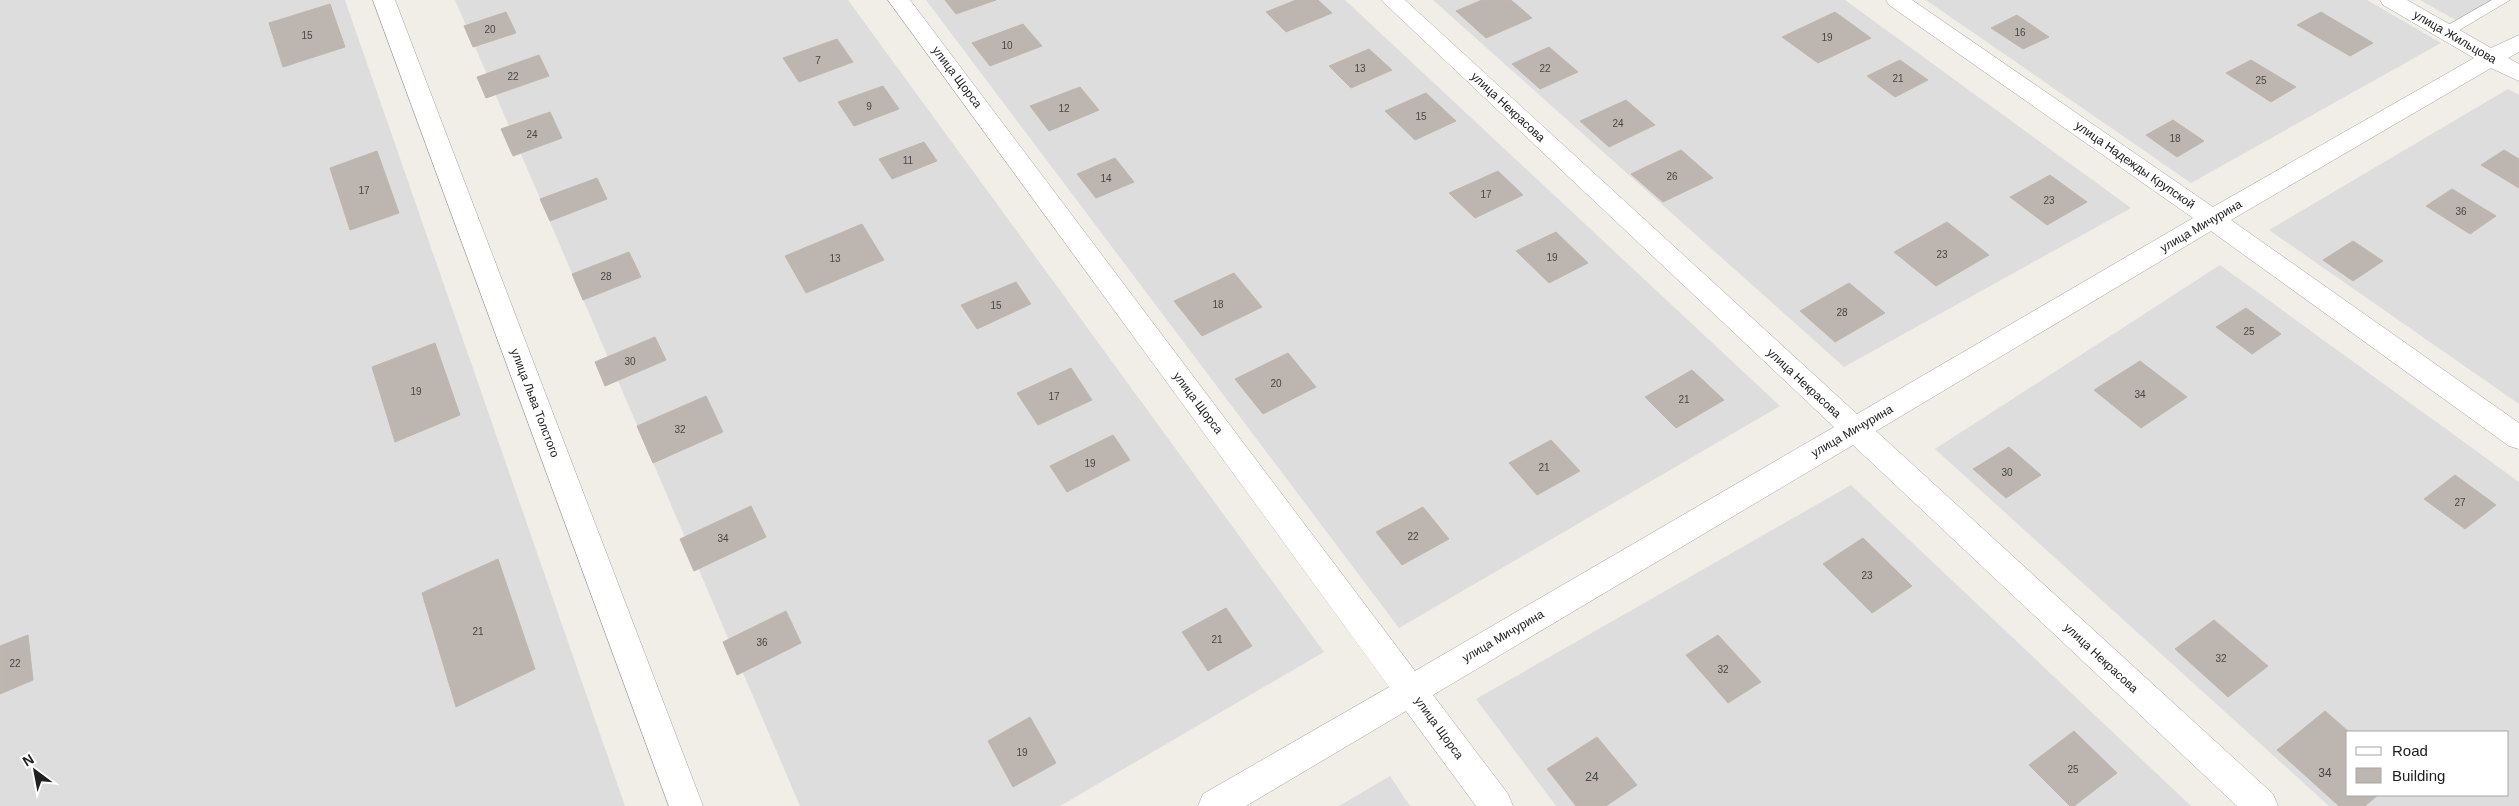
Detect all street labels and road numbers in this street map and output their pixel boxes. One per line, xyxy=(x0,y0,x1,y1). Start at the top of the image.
street label: улица Жильцова xyxy=(2411,8,2499,67)
street label: улица Щорса xyxy=(929,43,985,111)
street label: улица Некрасова xyxy=(1468,69,1548,145)
street label: улица Надежды Крупской xyxy=(2072,118,2198,212)
street label: улица Мичурина xyxy=(2158,197,2245,255)
street label: улица Некрасова xyxy=(1764,345,1844,421)
street label: улица Льва Толстого xyxy=(508,347,562,460)
street label: улица Щорса xyxy=(1170,369,1226,437)
street label: улица Мичурина xyxy=(1809,402,1896,460)
street label: улица Мичурина xyxy=(1460,607,1547,665)
street label: улица Некрасова xyxy=(2061,620,2141,696)
street label: улица Щорса xyxy=(1412,694,1466,762)

